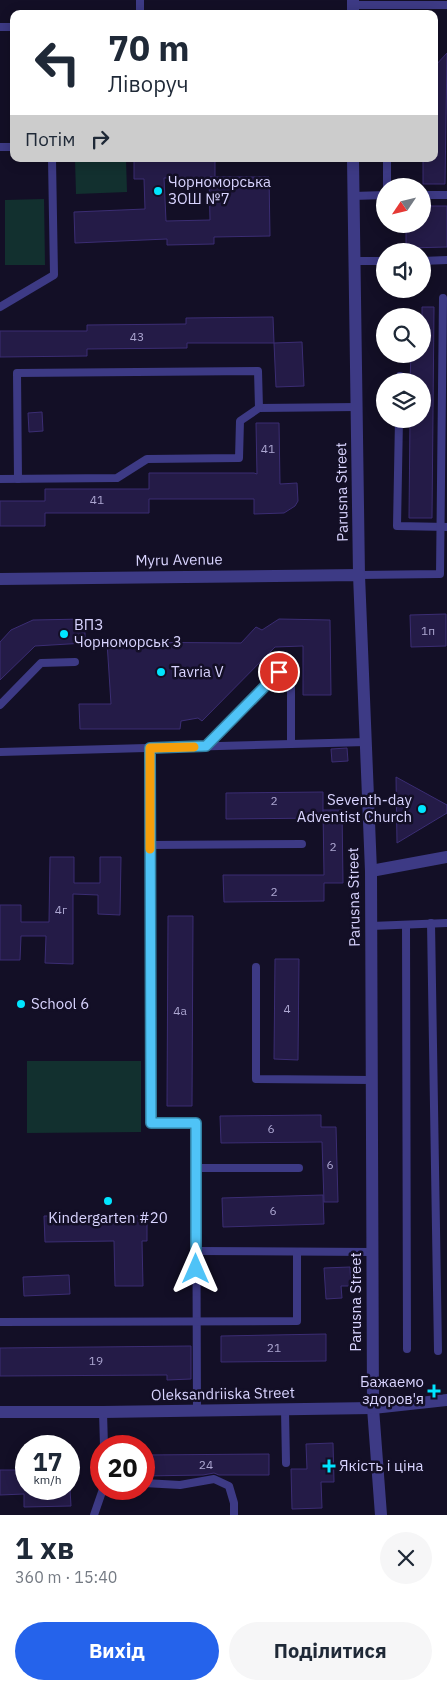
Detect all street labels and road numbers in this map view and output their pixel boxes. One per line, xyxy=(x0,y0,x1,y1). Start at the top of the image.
street label: Parusna Street xyxy=(331,442,352,542)
street label: Myru Avenue xyxy=(135,549,223,570)
street label: Parusna Street xyxy=(343,847,364,947)
street label: Parusna Street xyxy=(346,1252,365,1352)
street label: Oleksandriiska Street xyxy=(151,1383,295,1404)

